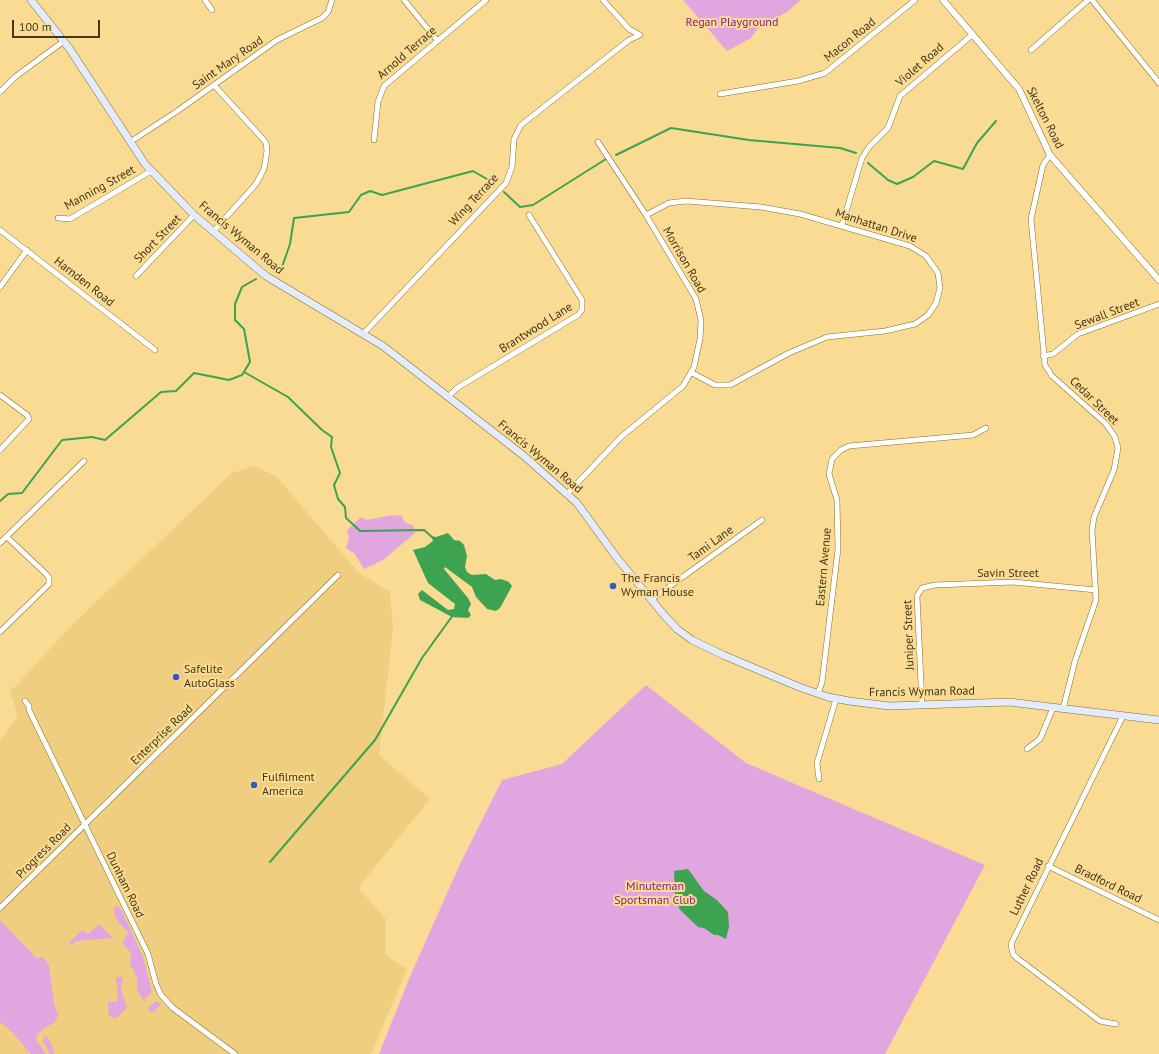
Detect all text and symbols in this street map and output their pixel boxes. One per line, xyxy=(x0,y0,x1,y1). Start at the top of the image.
scale bar xyxy=(14,12,102,38)
street label: Macon Road xyxy=(821,15,879,65)
park label: Regan Playground xyxy=(686,16,778,30)
text: 100 m xyxy=(19,19,52,34)
street label: Arnold Terrace xyxy=(374,23,440,83)
street label: Saint Mary Road xyxy=(190,33,266,93)
street label: Violet Road xyxy=(893,40,947,90)
street label: Skelton Road xyxy=(1023,85,1067,151)
street label: Manning Street xyxy=(62,163,138,213)
street label: Wing Terrace xyxy=(446,171,502,229)
street label: Francis Wyman Road xyxy=(196,198,286,278)
street label: Manhattan Drive xyxy=(833,206,919,246)
street label: Short Street xyxy=(131,212,185,266)
street label: Morrison Road xyxy=(659,224,709,296)
street label: Harnden Road xyxy=(51,254,117,310)
street label: Sewall Street xyxy=(1073,295,1141,333)
street label: Brantwood Lane xyxy=(497,300,575,356)
street label: Cedar Street xyxy=(1066,374,1122,428)
street label: Francis Wyman Road xyxy=(495,417,585,497)
street label: Tami Lane xyxy=(686,523,736,565)
street label: Eastern Avenue xyxy=(813,527,835,607)
street label: Savin Street xyxy=(977,567,1039,581)
place label: The Francis Wyman House xyxy=(621,572,694,600)
marker: The Francis Wyman House xyxy=(608,581,618,591)
street label: Juniper Street xyxy=(901,600,917,670)
place label: Safelite AutoGlass xyxy=(184,663,235,691)
marker: Safelite AutoGlass xyxy=(171,672,181,682)
street label: Francis Wyman Road xyxy=(869,684,975,700)
street label: Enterprise Road xyxy=(128,702,196,768)
place label: Fulfilment America xyxy=(262,771,315,799)
marker: Fulfilment America xyxy=(249,780,259,790)
street label: Progress Road xyxy=(13,820,75,882)
street label: Dunham Road xyxy=(103,850,147,920)
street label: Luther Road xyxy=(1007,856,1047,918)
street label: Bradford Road xyxy=(1072,862,1144,906)
park label: Minuteman Sportsman Club xyxy=(614,880,696,908)

